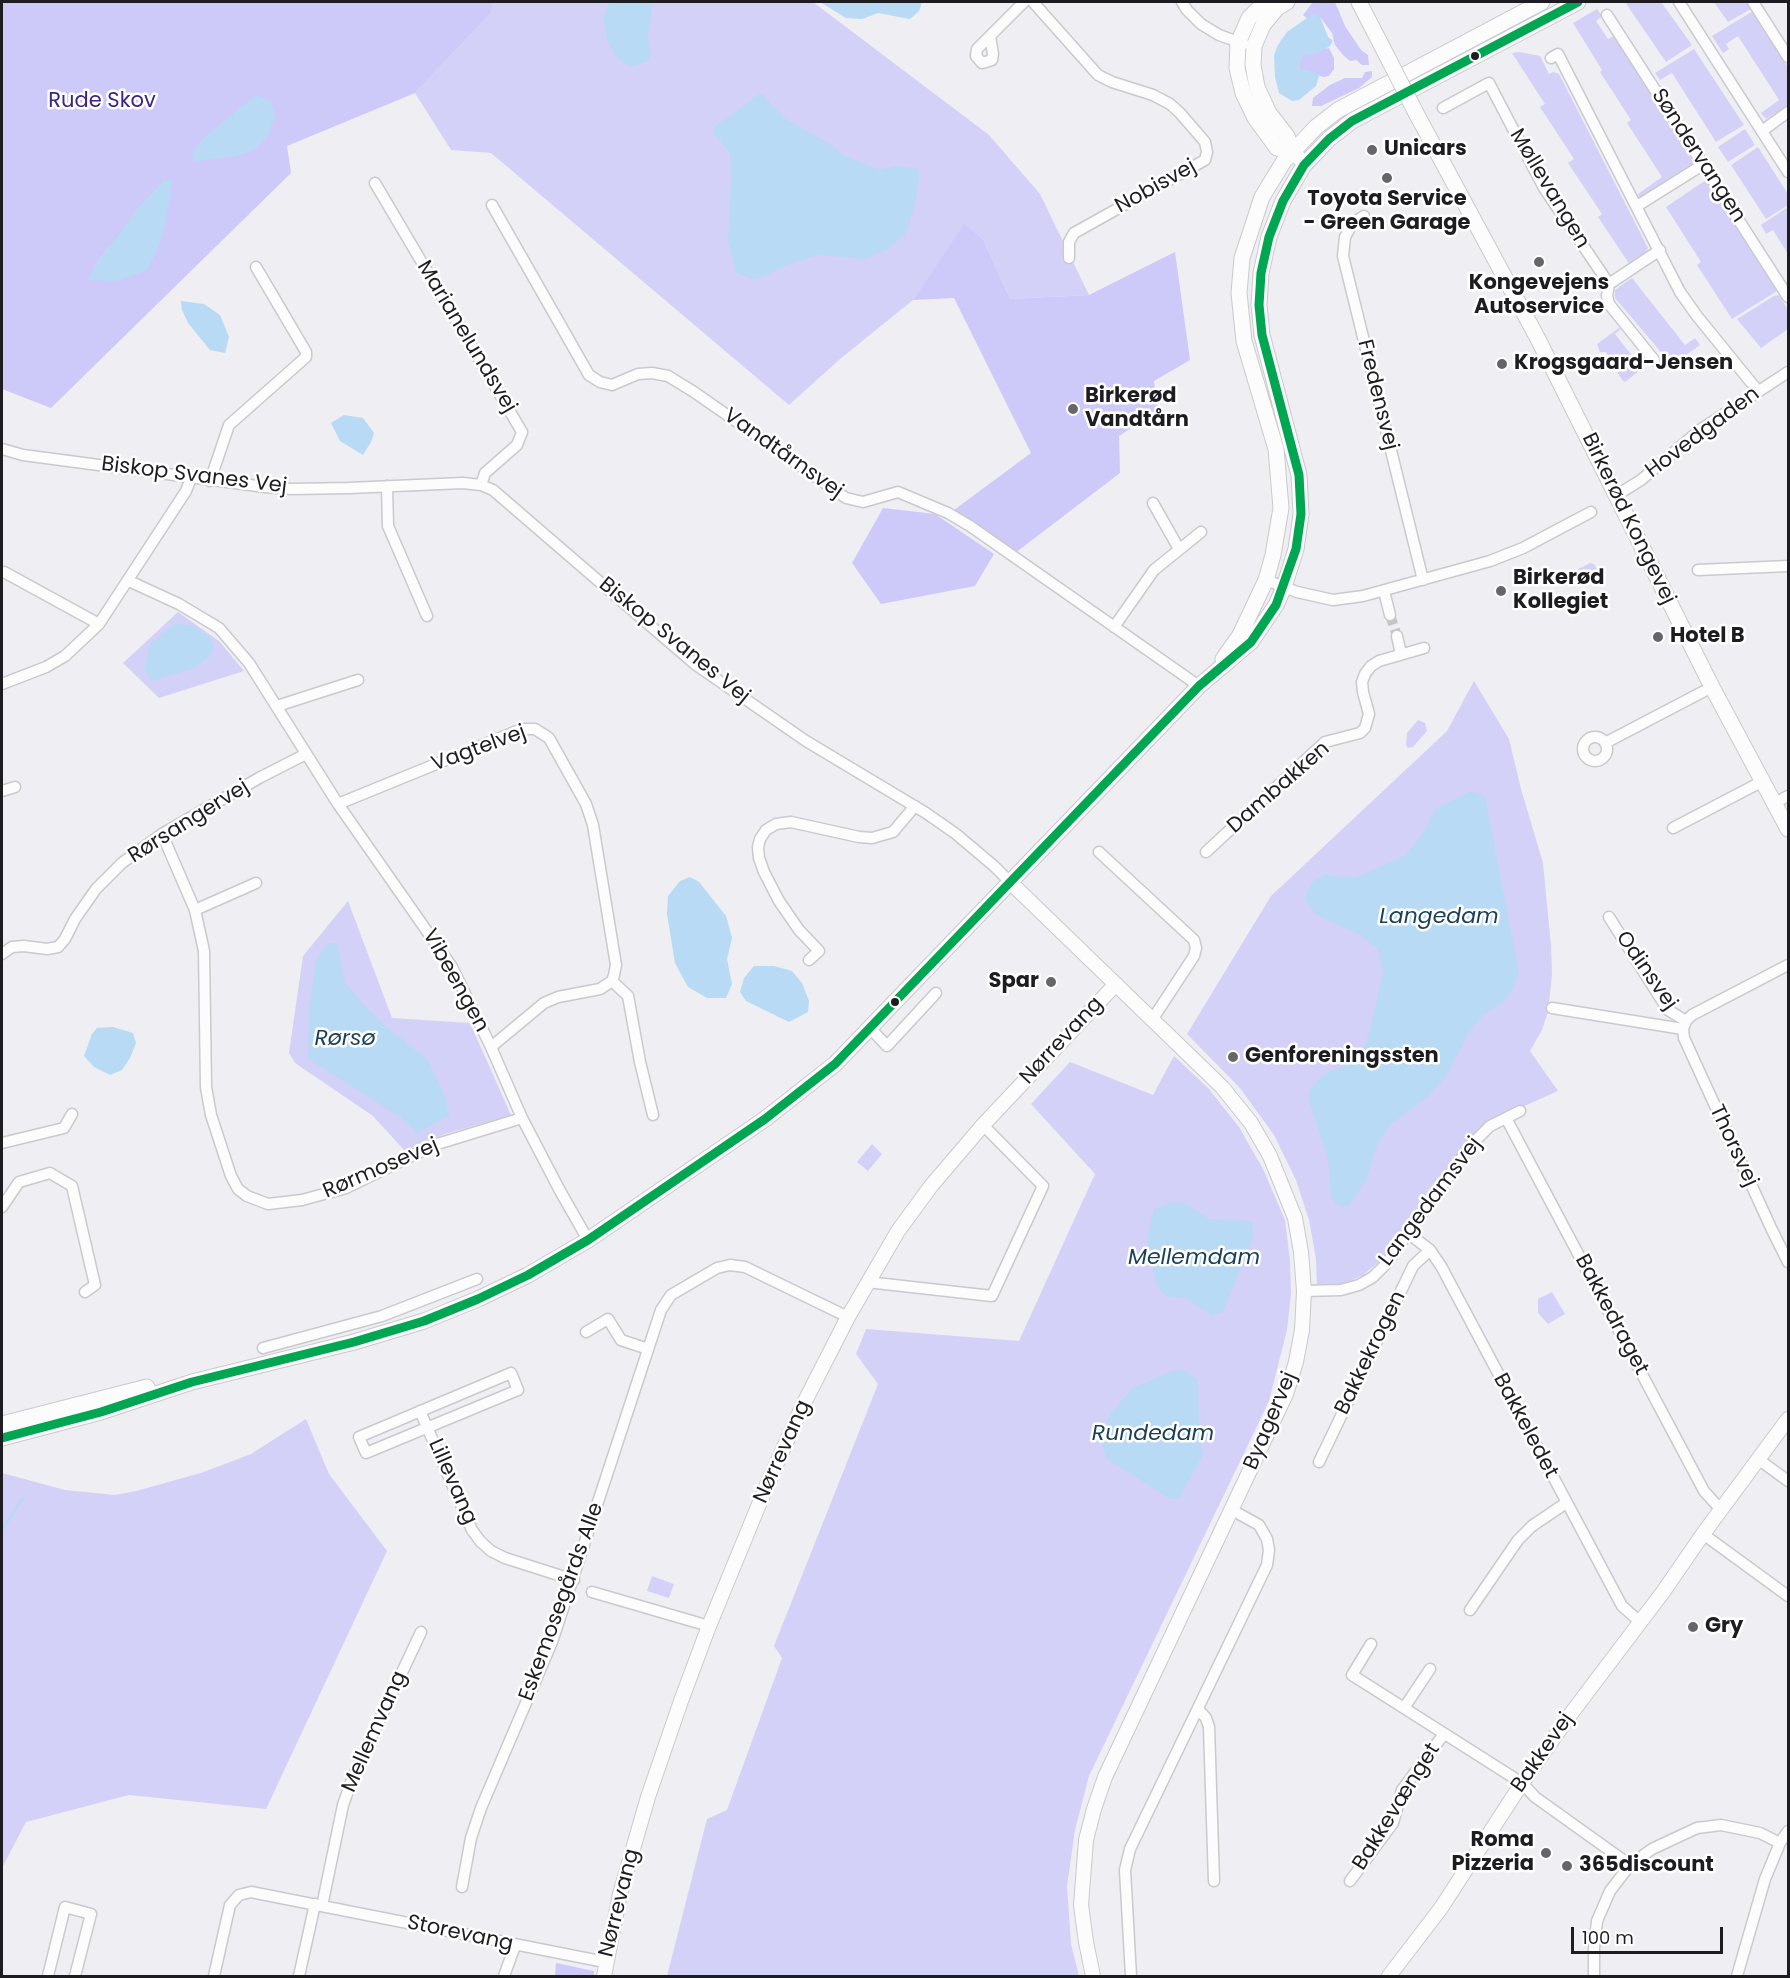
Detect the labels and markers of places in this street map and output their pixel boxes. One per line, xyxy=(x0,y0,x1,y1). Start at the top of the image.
unlabelled marker xyxy=(1469,50,1481,62)
place label: Unicars xyxy=(1384,137,1467,163)
marker: Unicars xyxy=(1365,143,1379,157)
marker: Toyota Service - Green Garage xyxy=(1380,171,1394,185)
place label: Toyota Service - Green Garage xyxy=(1304,187,1470,237)
marker: Kongevejens Autoservice xyxy=(1532,255,1546,269)
place label: Kongevejens Autoservice xyxy=(1469,271,1609,321)
place label: Krogsgaard-Jensen xyxy=(1514,351,1733,377)
marker: Krogsgaard-Jensen xyxy=(1495,357,1509,371)
place label: Birkerød Vandtårn xyxy=(1085,384,1189,434)
marker: Birkerød Vandtårn xyxy=(1066,402,1080,416)
place label: Birkerød Kollegiet xyxy=(1513,566,1608,616)
marker: Birkerød Kollegiet xyxy=(1494,584,1508,598)
place label: Hotel B xyxy=(1670,624,1745,650)
marker: Hotel B xyxy=(1651,630,1665,644)
place label: Spar xyxy=(989,969,1039,995)
marker: Spar xyxy=(1044,975,1058,989)
unlabelled marker xyxy=(889,996,901,1008)
place label: Genforeningssten xyxy=(1245,1044,1439,1070)
marker: Genforeningssten xyxy=(1226,1050,1240,1064)
place label: Gry xyxy=(1705,1614,1743,1640)
marker: Gry xyxy=(1686,1620,1700,1634)
place label: Roma Pizzeria xyxy=(1451,1828,1534,1878)
marker: Roma Pizzeria xyxy=(1539,1846,1553,1860)
place label: 365discount xyxy=(1579,1853,1714,1879)
marker: 365discount xyxy=(1560,1859,1574,1873)

